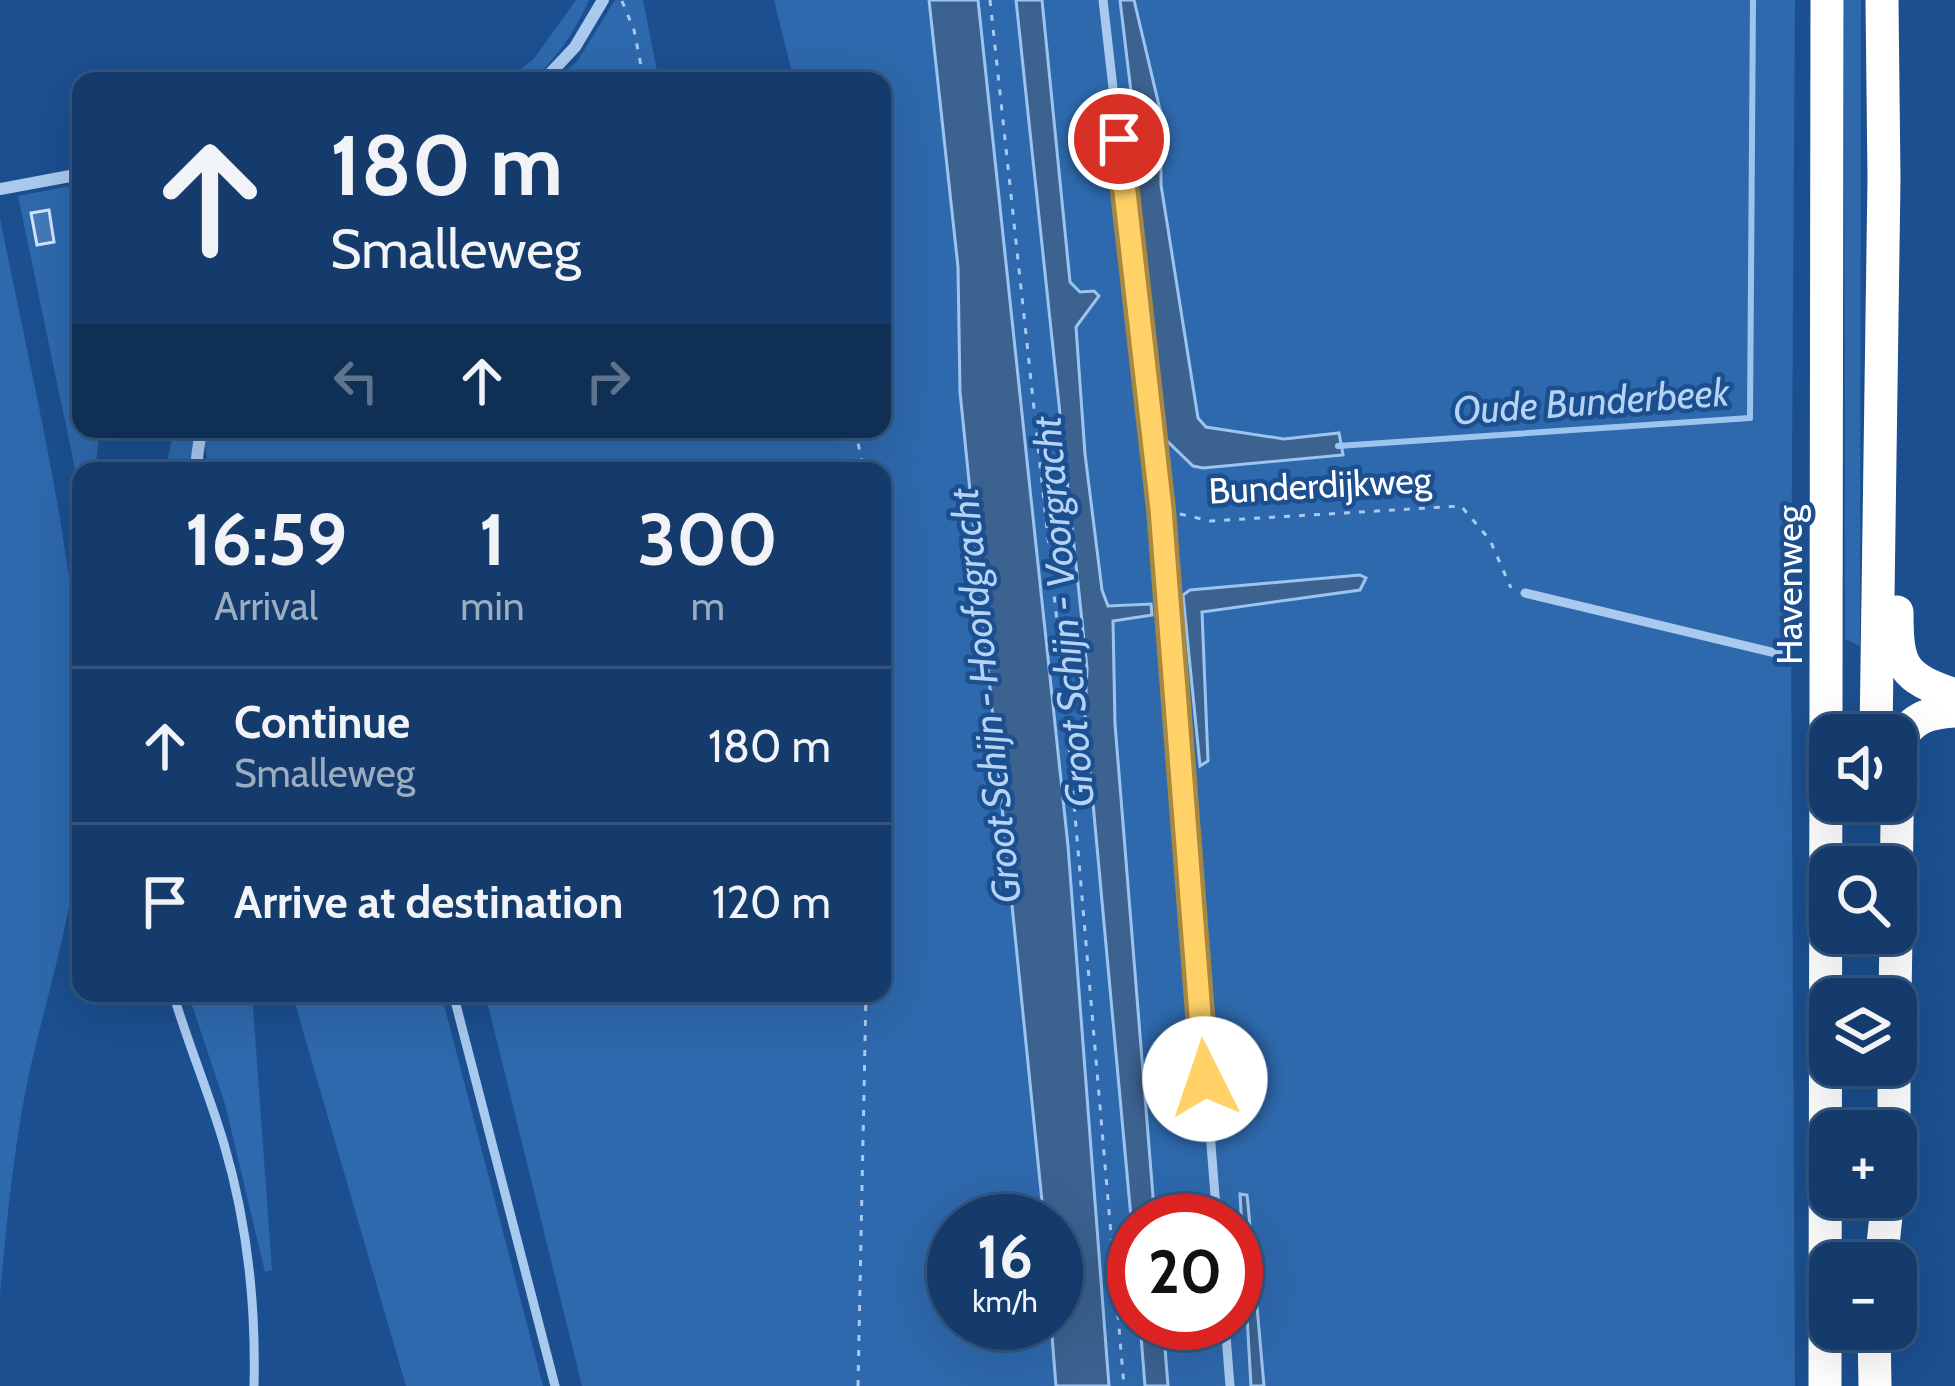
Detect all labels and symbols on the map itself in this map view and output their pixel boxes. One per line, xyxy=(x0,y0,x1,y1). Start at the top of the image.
pin xyxy=(1068,88,1170,190)
water label: Oude Bunderbeek xyxy=(1451,367,1732,435)
water label: Groot Schijn - Voorgracht xyxy=(1022,414,1104,809)
street label: Bunderdijkweg xyxy=(1207,457,1434,513)
water label: Groot Schijn - Hoofdgracht xyxy=(939,485,1031,906)
street label: Havenweg xyxy=(1767,504,1811,665)
position arrow xyxy=(1142,1016,1268,1142)
speed limit sign: 20 xyxy=(1107,1194,1263,1350)

